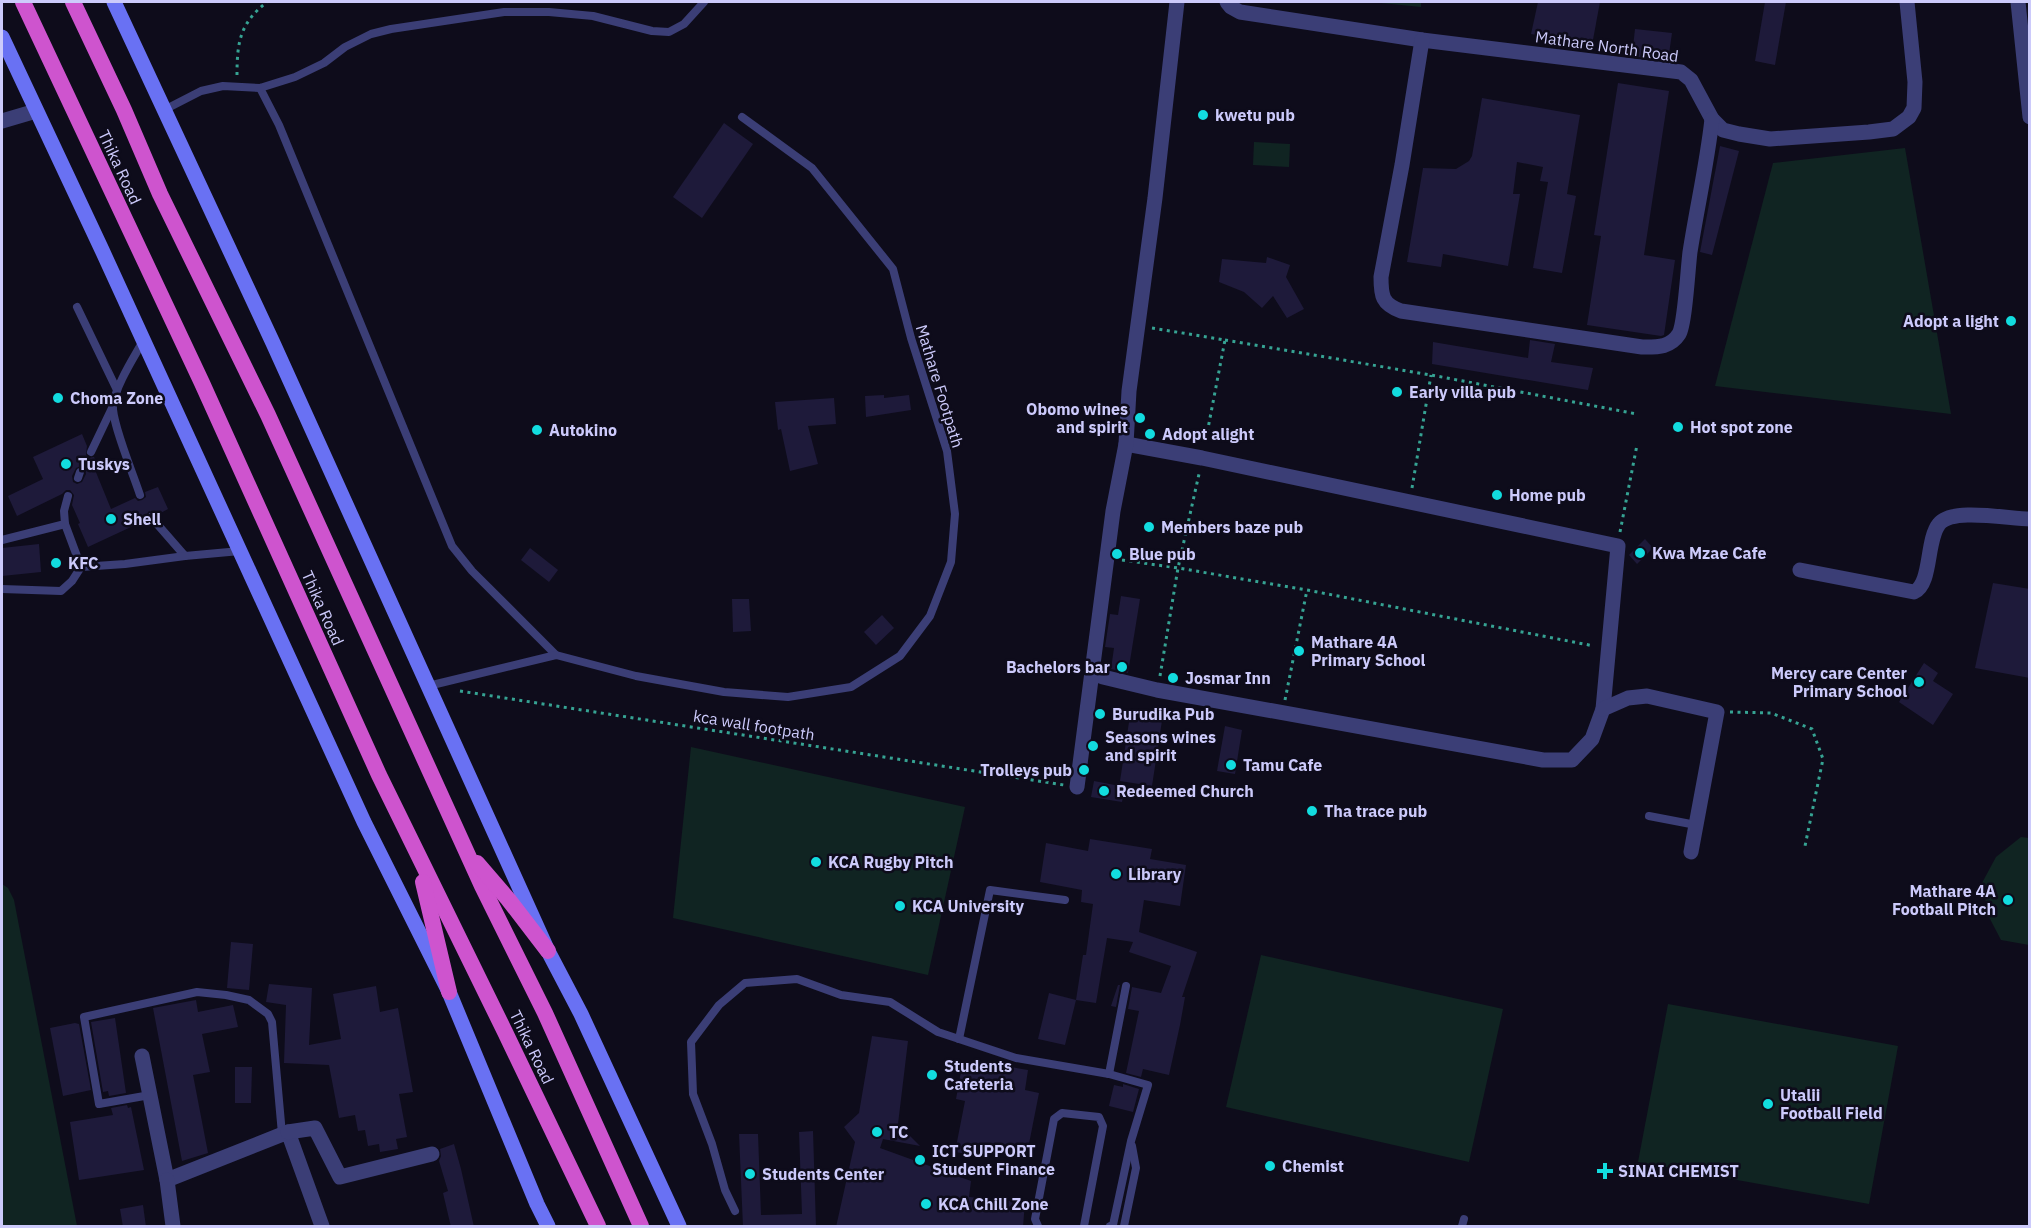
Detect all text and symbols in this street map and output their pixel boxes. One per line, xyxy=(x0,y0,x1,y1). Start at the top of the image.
street label: Mathare North Road xyxy=(1534,26,1680,66)
place label: kwetu pub xyxy=(1215,105,1295,125)
marker: kwetu pub xyxy=(1196,108,1210,122)
street label: Thika Road xyxy=(94,127,146,207)
place label: Adopt a light xyxy=(1903,311,1999,331)
marker: Adopt a light xyxy=(2004,314,2018,328)
street label: Mathare Footpath xyxy=(912,322,968,450)
place label: Early villa pub xyxy=(1409,382,1516,402)
marker: Early villa pub xyxy=(1390,385,1404,399)
place label: Choma Zone xyxy=(70,388,163,408)
marker: Choma Zone xyxy=(51,391,65,405)
place label: Obomo wines and spirit xyxy=(1026,399,1128,437)
marker: Obomo wines and spirit xyxy=(1133,411,1147,425)
place label: Hot spot zone xyxy=(1690,417,1793,437)
place label: Autokino xyxy=(549,420,617,440)
marker: Hot spot zone xyxy=(1671,420,1685,434)
marker: Autokino xyxy=(530,423,544,437)
place label: Adopt alight xyxy=(1162,424,1254,444)
marker: Adopt alight xyxy=(1143,427,1157,441)
place label: Tuskys xyxy=(78,454,130,474)
marker: Tuskys xyxy=(59,457,73,471)
place label: Home pub xyxy=(1509,485,1586,505)
marker: Home pub xyxy=(1490,488,1504,502)
place label: Shell xyxy=(123,509,161,529)
marker: Shell xyxy=(104,512,118,526)
place label: Members baze pub xyxy=(1161,517,1303,537)
marker: Members baze pub xyxy=(1142,520,1156,534)
place label: Kwa Mzae Cafe xyxy=(1652,543,1766,563)
place label: Blue pub xyxy=(1129,544,1196,564)
marker: Kwa Mzae Cafe xyxy=(1633,546,1647,560)
marker: Blue pub xyxy=(1110,547,1124,561)
place label: KFC xyxy=(68,553,98,573)
marker: KFC xyxy=(49,556,63,570)
street label: Thika Road xyxy=(298,568,348,648)
place label: Mathare 4A Primary School xyxy=(1311,632,1426,670)
marker: Mathare 4A Primary School xyxy=(1292,644,1306,658)
place label: Bachelors bar xyxy=(1006,657,1111,677)
marker: Bachelors bar xyxy=(1115,660,1129,674)
place label: Mercy care Center Primary School xyxy=(1771,663,1908,701)
place label: Josmar Inn xyxy=(1185,668,1271,688)
marker: Josmar Inn xyxy=(1166,671,1180,685)
marker: Mercy care Center Primary School xyxy=(1912,675,1926,689)
place label: Burudika Pub xyxy=(1112,704,1215,724)
street label: kca wall footpath xyxy=(692,706,816,744)
marker: Burudika Pub xyxy=(1093,707,1107,721)
place label: Seasons wines and spirit xyxy=(1105,727,1216,765)
marker: Seasons wines and spirit xyxy=(1086,739,1100,753)
place label: Tamu Cafe xyxy=(1243,755,1322,775)
marker: Tamu Cafe xyxy=(1224,758,1238,772)
place label: Trolleys pub xyxy=(980,760,1072,780)
marker: Trolleys pub xyxy=(1077,763,1091,777)
place label: Redeemed Church xyxy=(1116,781,1254,801)
marker: Redeemed Church xyxy=(1097,784,1111,798)
place label: Tha trace pub xyxy=(1324,801,1427,821)
marker: Tha trace pub xyxy=(1305,804,1319,818)
place label: KCA Rugby Pitch xyxy=(828,852,954,872)
marker: KCA Rugby Pitch xyxy=(809,855,823,869)
place label: Library xyxy=(1128,864,1182,884)
marker: Library xyxy=(1109,867,1123,881)
place label: Mathare 4A Football Pitch xyxy=(1892,881,1996,919)
marker: Mathare 4A Football Pitch xyxy=(2001,893,2015,907)
place label: KCA University xyxy=(912,896,1024,916)
marker: KCA University xyxy=(893,899,907,913)
street label: Thika Road xyxy=(506,1007,558,1087)
place label: Students Cafeteria xyxy=(944,1056,1013,1094)
marker: Students Cafeteria xyxy=(925,1068,939,1082)
place label: Utalii Football Field xyxy=(1780,1085,1883,1123)
marker: Utalii Football Field xyxy=(1761,1097,1775,1111)
place label: TC xyxy=(889,1122,908,1142)
marker: TC xyxy=(870,1125,884,1139)
place label: ICT SUPPORT Student Finance xyxy=(932,1141,1055,1179)
marker: ICT SUPPORT Student Finance xyxy=(913,1153,927,1167)
place label: Chemist xyxy=(1282,1156,1344,1176)
marker: Chemist xyxy=(1263,1159,1277,1173)
place label: SINAI CHEMIST xyxy=(1618,1161,1739,1181)
marker: SINAI CHEMIST xyxy=(1596,1162,1614,1180)
place label: Students Center xyxy=(762,1164,885,1184)
marker: Students Center xyxy=(743,1167,757,1181)
place label: KCA Chill Zone xyxy=(938,1194,1049,1214)
marker: KCA Chill Zone xyxy=(919,1197,933,1211)

